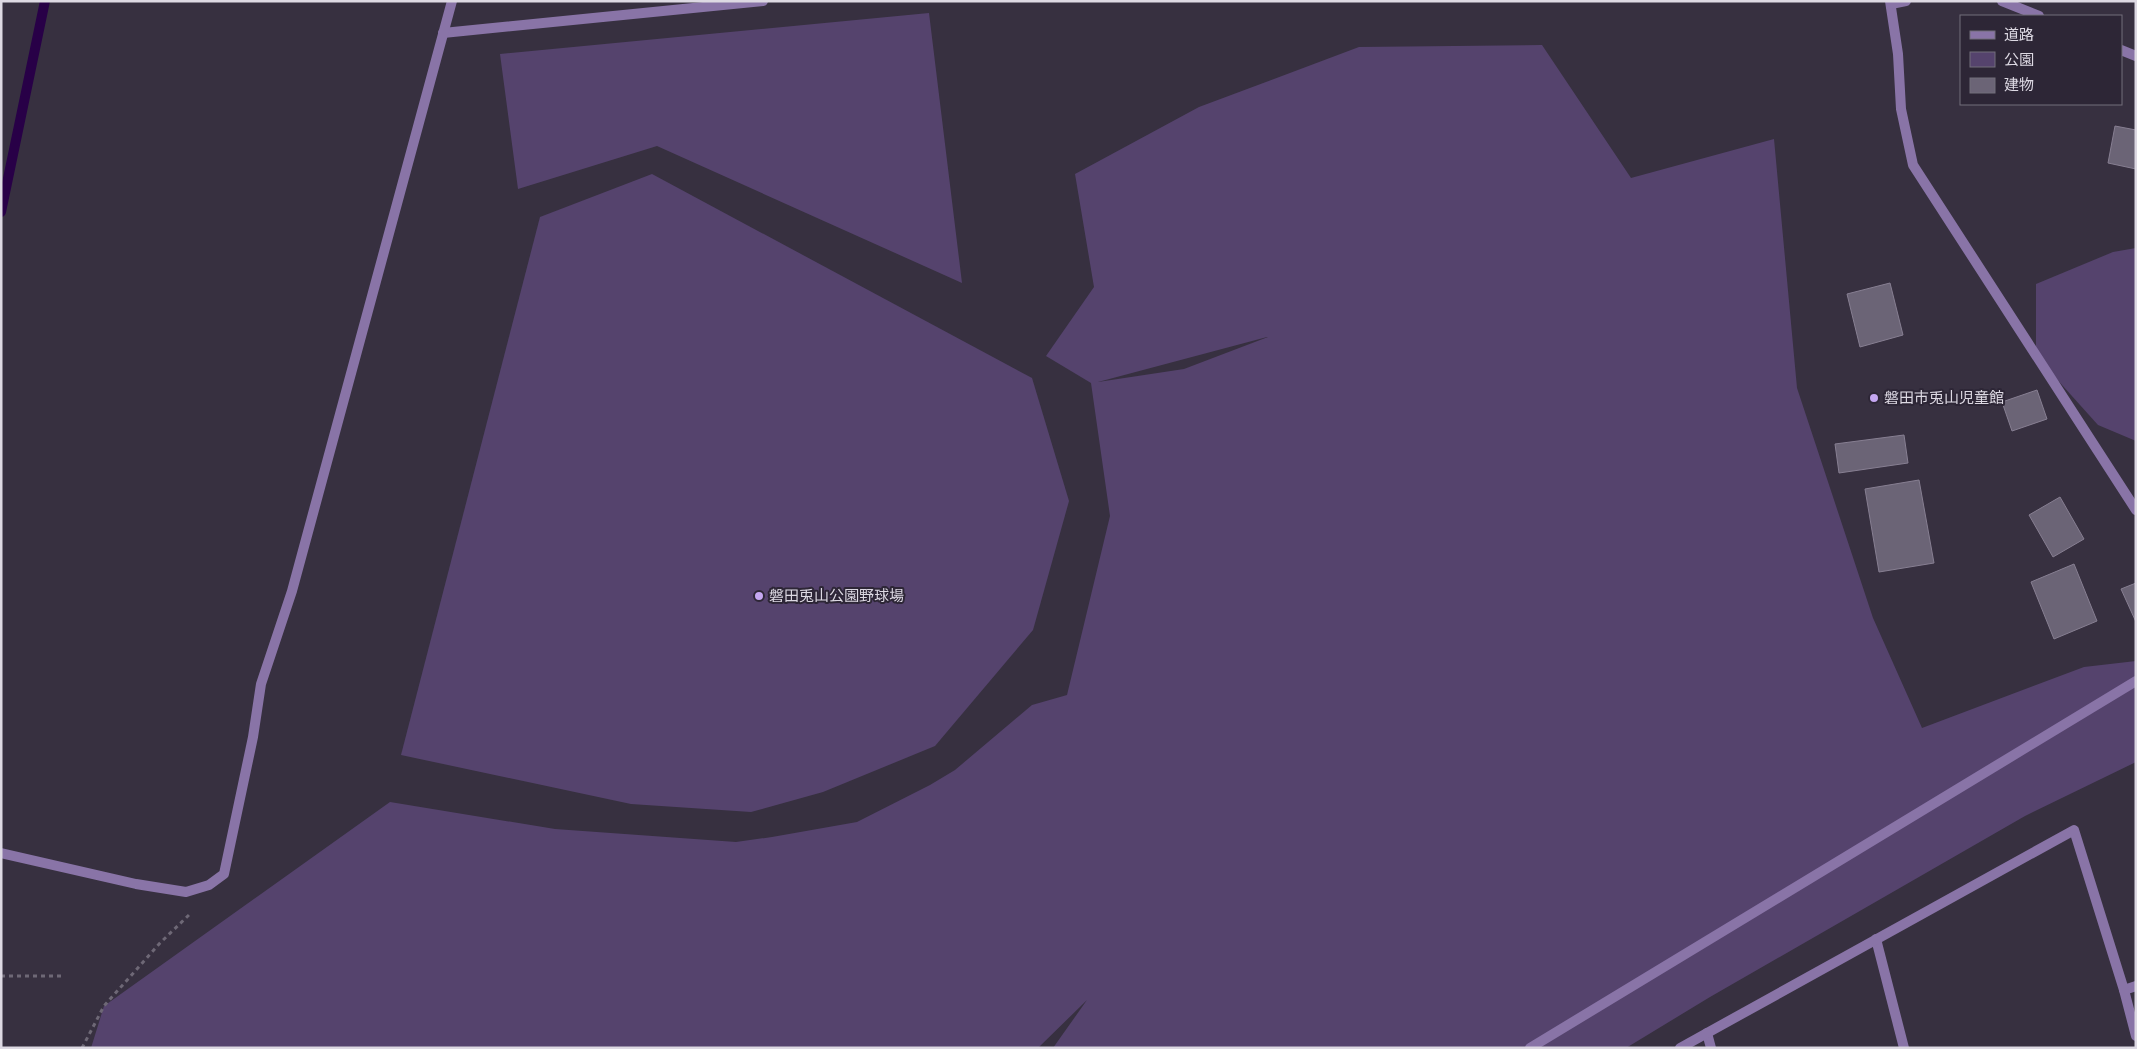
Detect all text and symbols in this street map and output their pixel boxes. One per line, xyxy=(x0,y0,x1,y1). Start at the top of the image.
legend xyxy=(1960,15,2122,105)
text: 道路 xyxy=(2004,26,2034,44)
text: 公園 xyxy=(2004,51,2034,69)
text: 建物 xyxy=(2004,76,2034,94)
place label: 磐田市兎山児童館 xyxy=(1884,389,2004,407)
marker: 磐田市兎山児童館 xyxy=(1868,392,1880,404)
place label: 磐田兎山公園野球場 xyxy=(769,587,904,605)
marker: 磐田兎山公園野球場 xyxy=(753,590,765,602)

